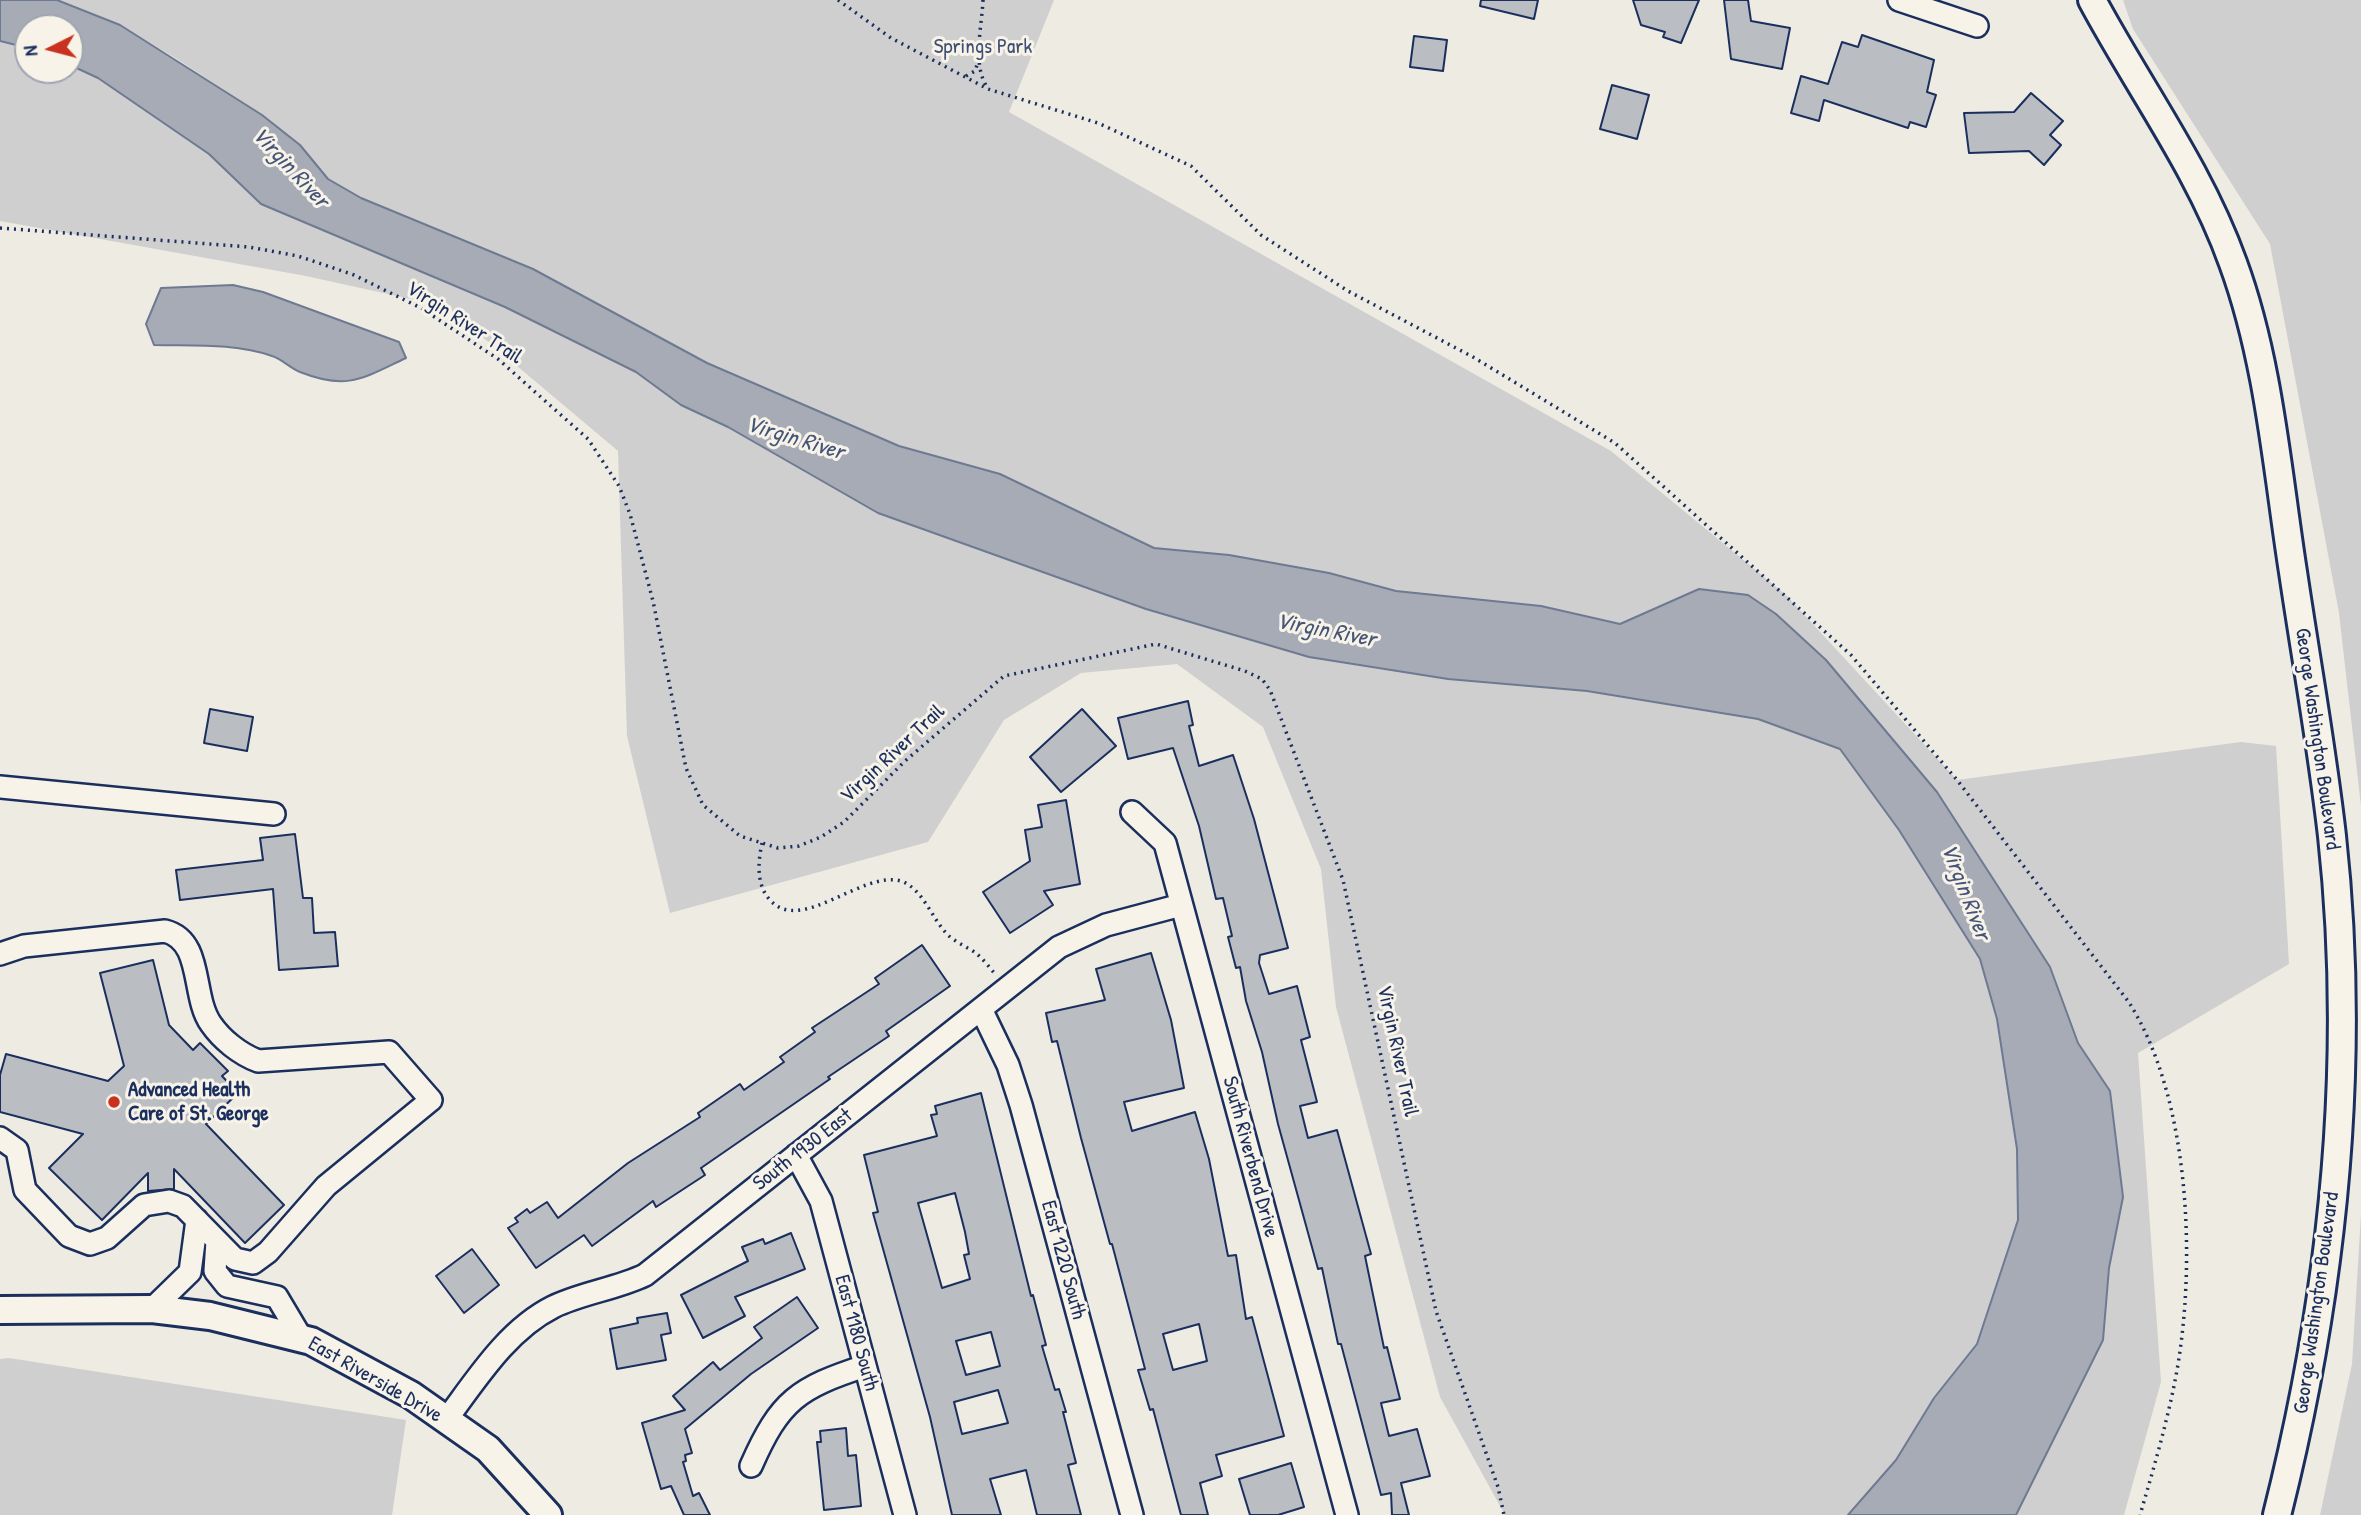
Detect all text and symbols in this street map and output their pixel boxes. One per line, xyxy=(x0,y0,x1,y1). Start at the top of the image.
north arrow xyxy=(14,14,84,84)
park label: Springs Park xyxy=(934,34,1032,60)
text: N xyxy=(17,45,44,57)
water label: Virgin River xyxy=(246,122,334,214)
street label: Virgin River Trail xyxy=(401,276,527,370)
water label: Virgin River xyxy=(743,411,847,467)
water label: Virgin River xyxy=(1274,608,1378,654)
street label: George Washington Boulevard xyxy=(2289,627,2345,851)
street label: Virgin River Trail xyxy=(836,699,950,809)
water label: Virgin River xyxy=(1934,840,1996,944)
street label: Virgin River Trail xyxy=(1371,983,1423,1119)
street label: South Riverbend Drive xyxy=(1216,1074,1284,1240)
place label: Advanced Health Care of St. George xyxy=(128,1077,269,1127)
marker: Advanced Health Care of St. George xyxy=(106,1094,122,1110)
street label: South 1930 East xyxy=(748,1103,858,1197)
street label: George Washington Boulevard xyxy=(2289,1191,2345,1415)
street label: East 1220 South xyxy=(1035,1198,1091,1322)
street label: East 1180 South xyxy=(828,1272,884,1394)
street label: East Riverside Drive xyxy=(304,1331,446,1429)

